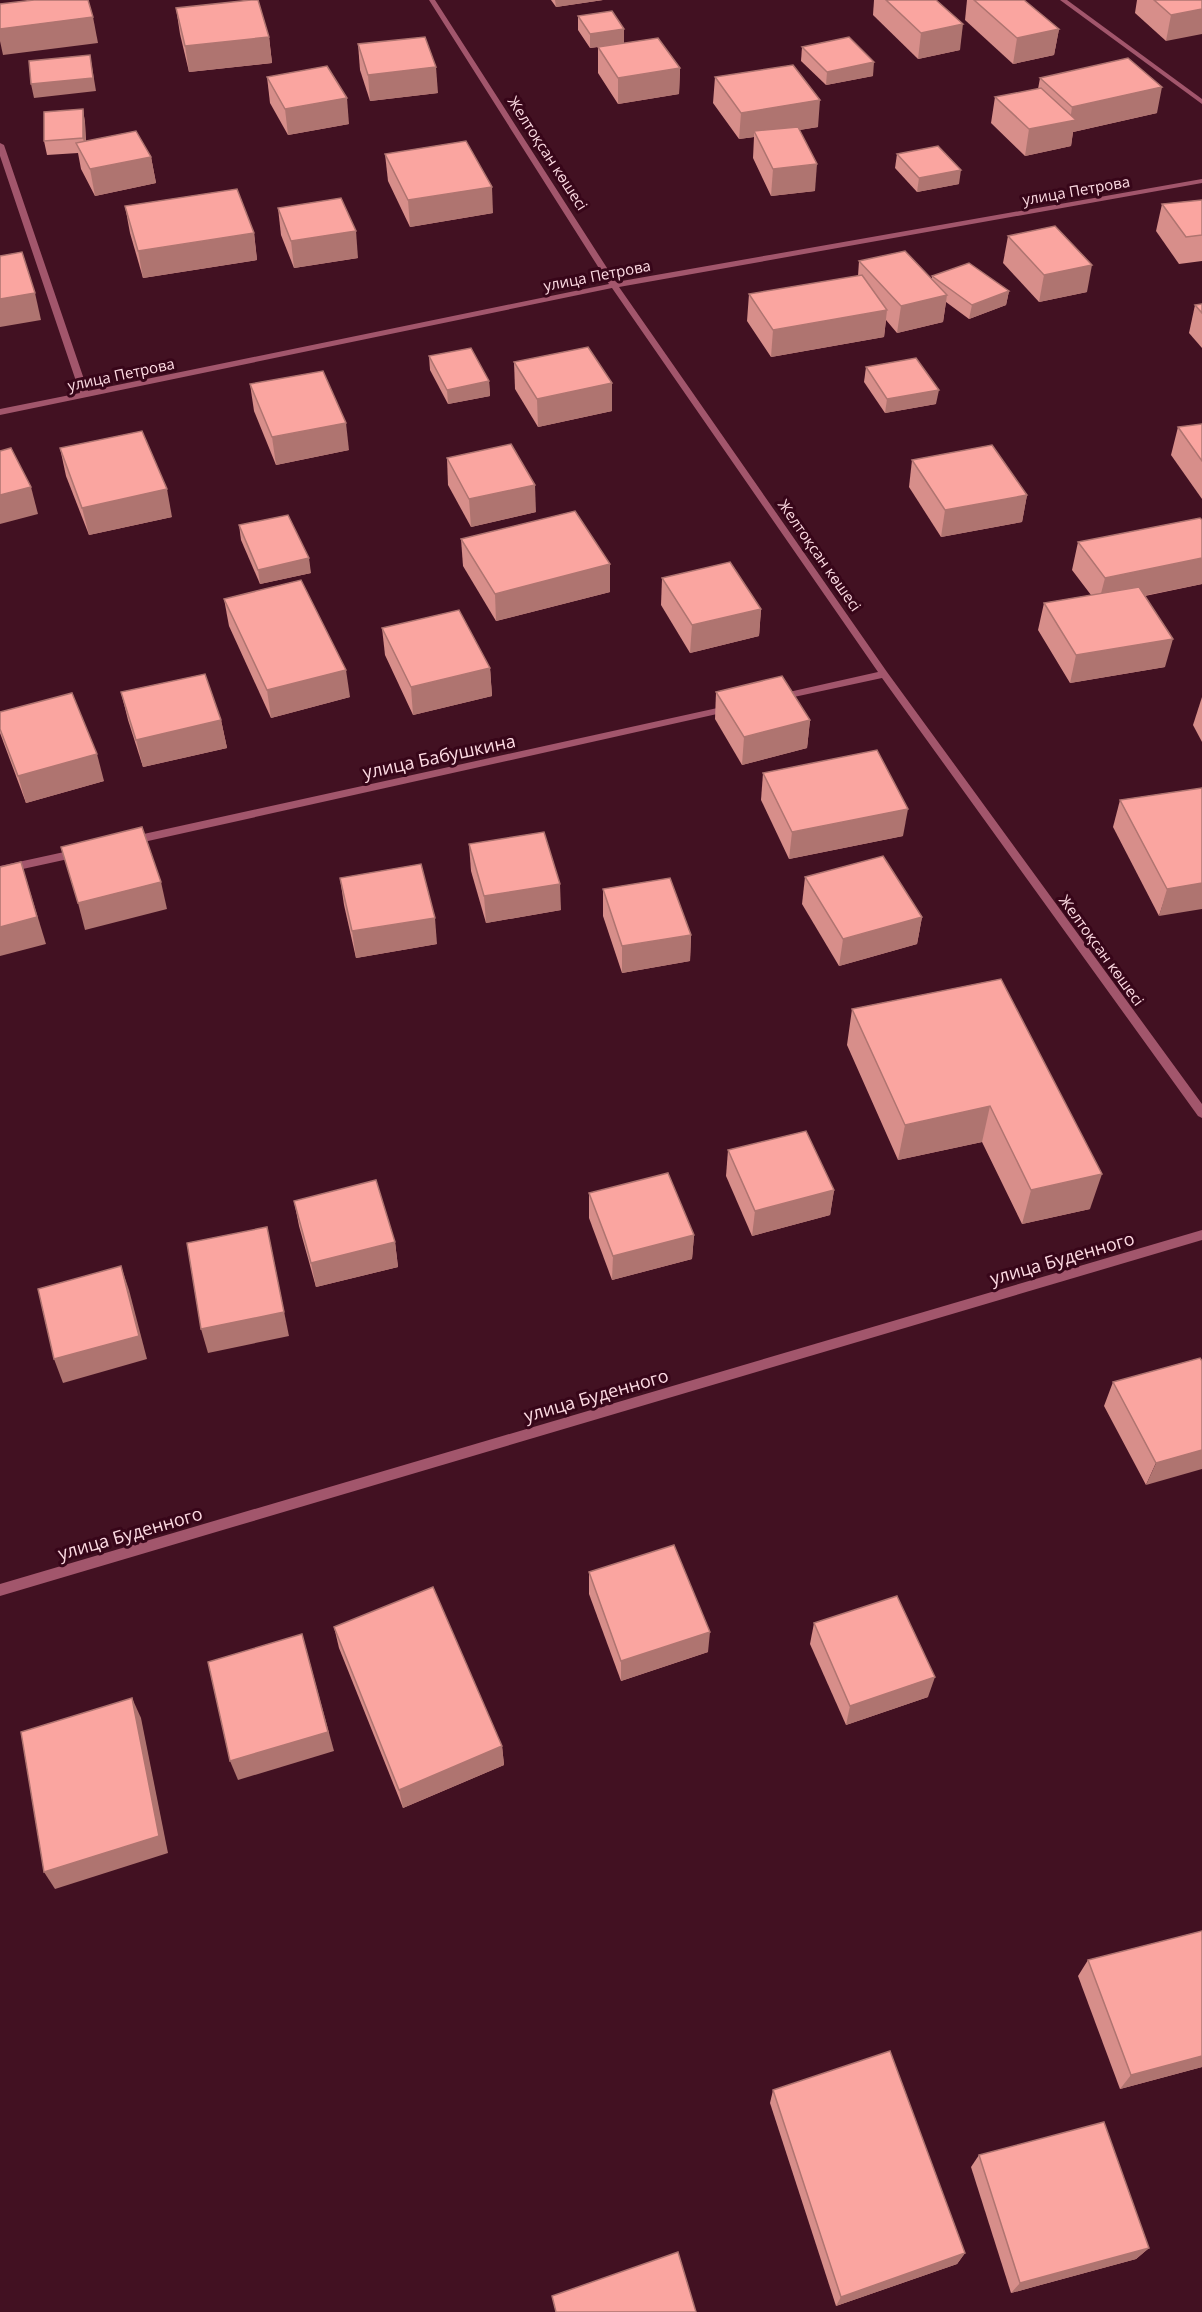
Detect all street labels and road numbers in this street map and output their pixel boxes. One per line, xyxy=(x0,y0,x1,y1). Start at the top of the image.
street label: Желтоқсан көшесі xyxy=(504,92,592,214)
street label: улица Петрова xyxy=(1021,171,1131,209)
street label: улица Петрова xyxy=(542,255,652,295)
street label: улица Петрова xyxy=(66,353,176,395)
street label: Желтоқсан көшесі xyxy=(774,495,866,615)
street label: улица Бабушкина xyxy=(360,728,518,784)
street label: Желтоқсан көшесі xyxy=(1055,891,1149,1009)
street label: улица Буденного xyxy=(987,1226,1137,1290)
street label: улица Буденного xyxy=(521,1363,671,1427)
street label: улица Буденного xyxy=(55,1501,205,1565)

